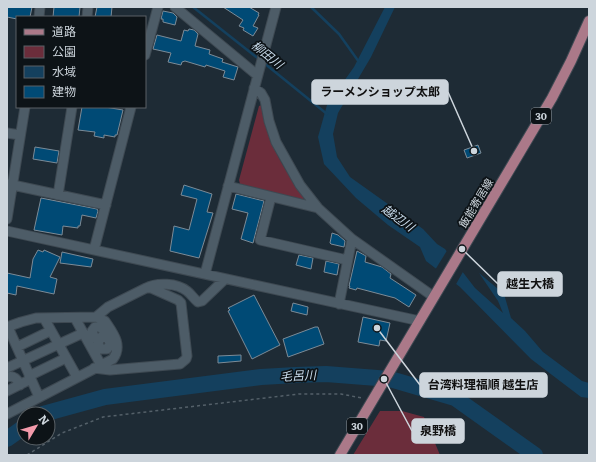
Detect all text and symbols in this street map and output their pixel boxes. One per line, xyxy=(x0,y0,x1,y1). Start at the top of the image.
legend xyxy=(16,16,146,108)
text: 道路 xyxy=(52,22,76,40)
water label: 柳田川 xyxy=(248,36,289,74)
text: 公園 xyxy=(52,42,76,60)
text: 水域 xyxy=(52,62,76,80)
callout: ラーメンショップ太郎 xyxy=(312,80,448,104)
text: 建物 xyxy=(52,82,76,100)
text: ラーメンショップ太郎 xyxy=(320,82,440,100)
road number: 30 xyxy=(531,108,551,124)
street label: 飯能寄居線 xyxy=(454,175,496,230)
water label: 越辺川 xyxy=(379,199,420,236)
callout: 越生大橋 xyxy=(498,272,562,296)
text: 越生大橋 xyxy=(506,274,555,292)
water label: 毛呂川 xyxy=(279,365,318,385)
callout: 台湾料理福順 越生店 xyxy=(420,373,547,397)
text: 台湾料理福順 越生店 xyxy=(428,375,538,393)
north arrow xyxy=(16,406,56,446)
text: N xyxy=(36,411,54,428)
road number: 30 xyxy=(347,418,367,434)
callout: 泉野橋 xyxy=(412,419,464,443)
text: 泉野橋 xyxy=(420,421,457,439)

